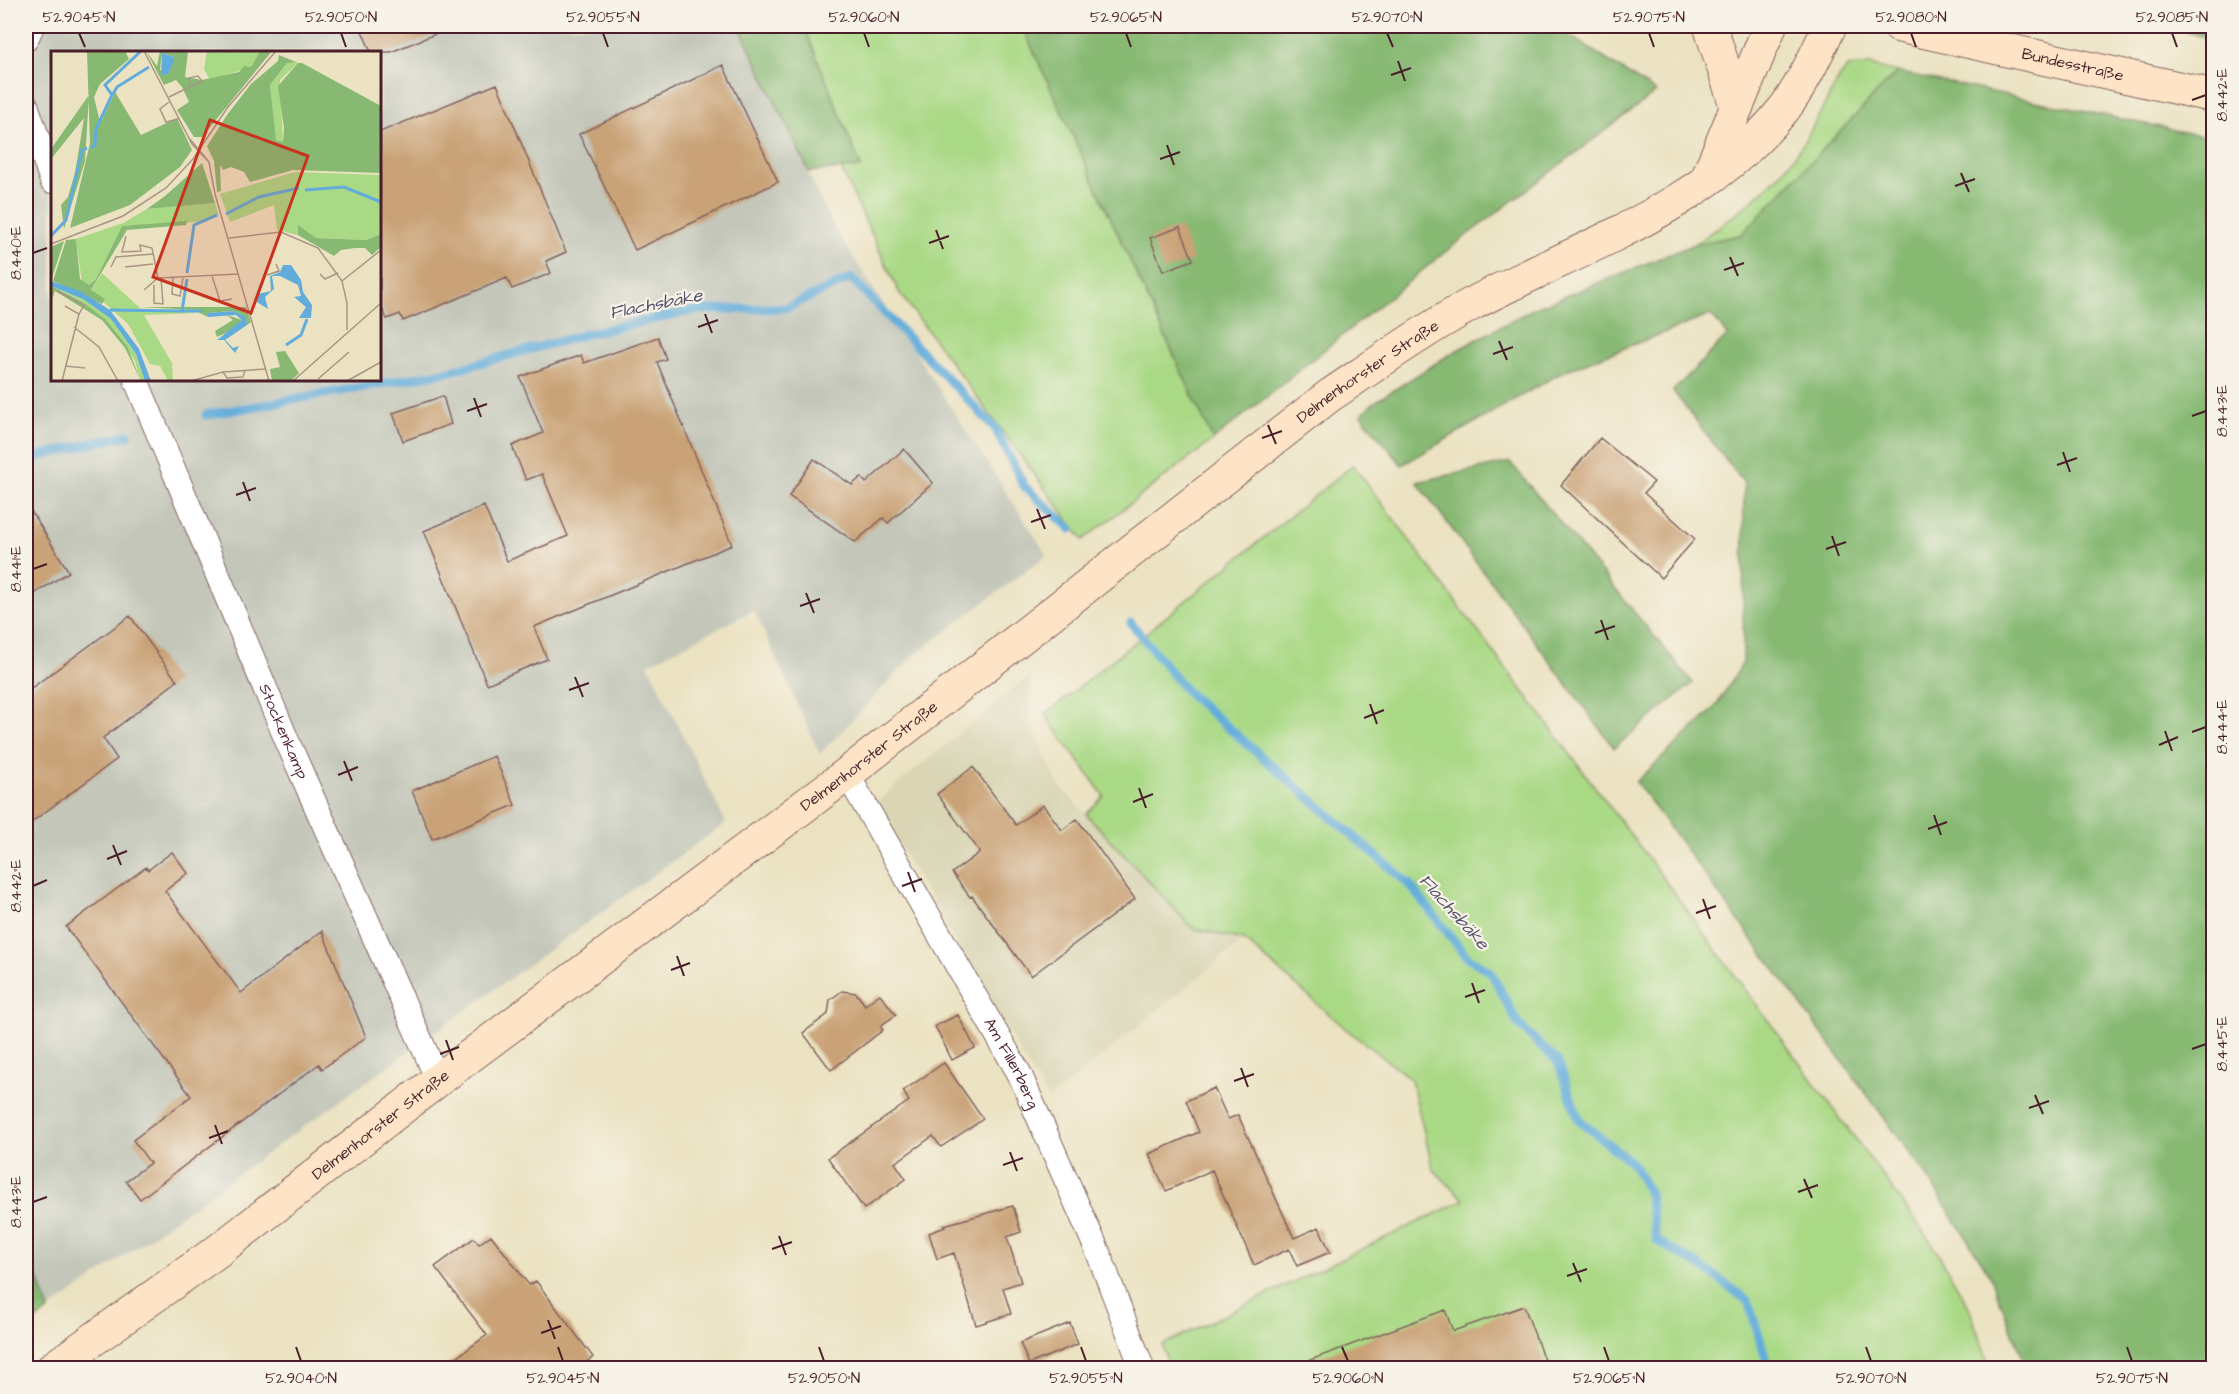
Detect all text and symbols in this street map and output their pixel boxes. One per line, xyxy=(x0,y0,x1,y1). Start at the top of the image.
text: 52.9045°N xyxy=(43,7,115,28)
text: 52.9050°N xyxy=(305,7,377,28)
text: 52.9055°N xyxy=(566,7,640,28)
text: 52.9060°N xyxy=(829,7,899,28)
text: 52.9065°N xyxy=(1090,7,1162,28)
text: 52.9070°N xyxy=(1352,7,1422,28)
text: 52.9075°N xyxy=(1613,7,1685,28)
text: 52.9080°N xyxy=(1875,7,1947,28)
text: 52.9085°N xyxy=(2136,7,2208,28)
street label: Bundesstraße xyxy=(2020,43,2126,87)
inset map xyxy=(51,51,381,381)
text: 8.442°E xyxy=(2212,68,2233,122)
text: 8.440°E xyxy=(6,226,27,280)
water label: Flachsbäke xyxy=(608,283,706,325)
street label: Delmenhorster Straße xyxy=(1292,315,1443,428)
text: 8.443°E xyxy=(2212,385,2233,437)
text: 8.441°E xyxy=(6,546,27,592)
street label: Stockenkamp xyxy=(253,680,314,783)
street label: Delmenhorster Straße xyxy=(796,696,943,816)
text: 8.444°E xyxy=(2212,700,2233,754)
text: 8.442°E xyxy=(6,859,27,913)
water label: Flachsbäke xyxy=(1413,869,1496,956)
street label: Am Fillerberg xyxy=(979,1014,1044,1113)
text: 8.445°E xyxy=(2212,1016,2233,1072)
street label: Delmenhorster Straße xyxy=(307,1064,454,1185)
text: 8.443°E xyxy=(6,1176,27,1228)
text: 52.9040°N xyxy=(265,1368,337,1389)
text: 52.9045°N xyxy=(527,1368,599,1389)
text: 52.9050°N xyxy=(788,1368,860,1389)
text: 52.9055°N xyxy=(1049,1368,1123,1389)
text: 52.9060°N xyxy=(1313,1368,1383,1389)
text: 52.9065°N xyxy=(1573,1368,1645,1389)
text: 52.9070°N xyxy=(1836,1368,1906,1389)
text: 52.9075°N xyxy=(2096,1368,2168,1389)

